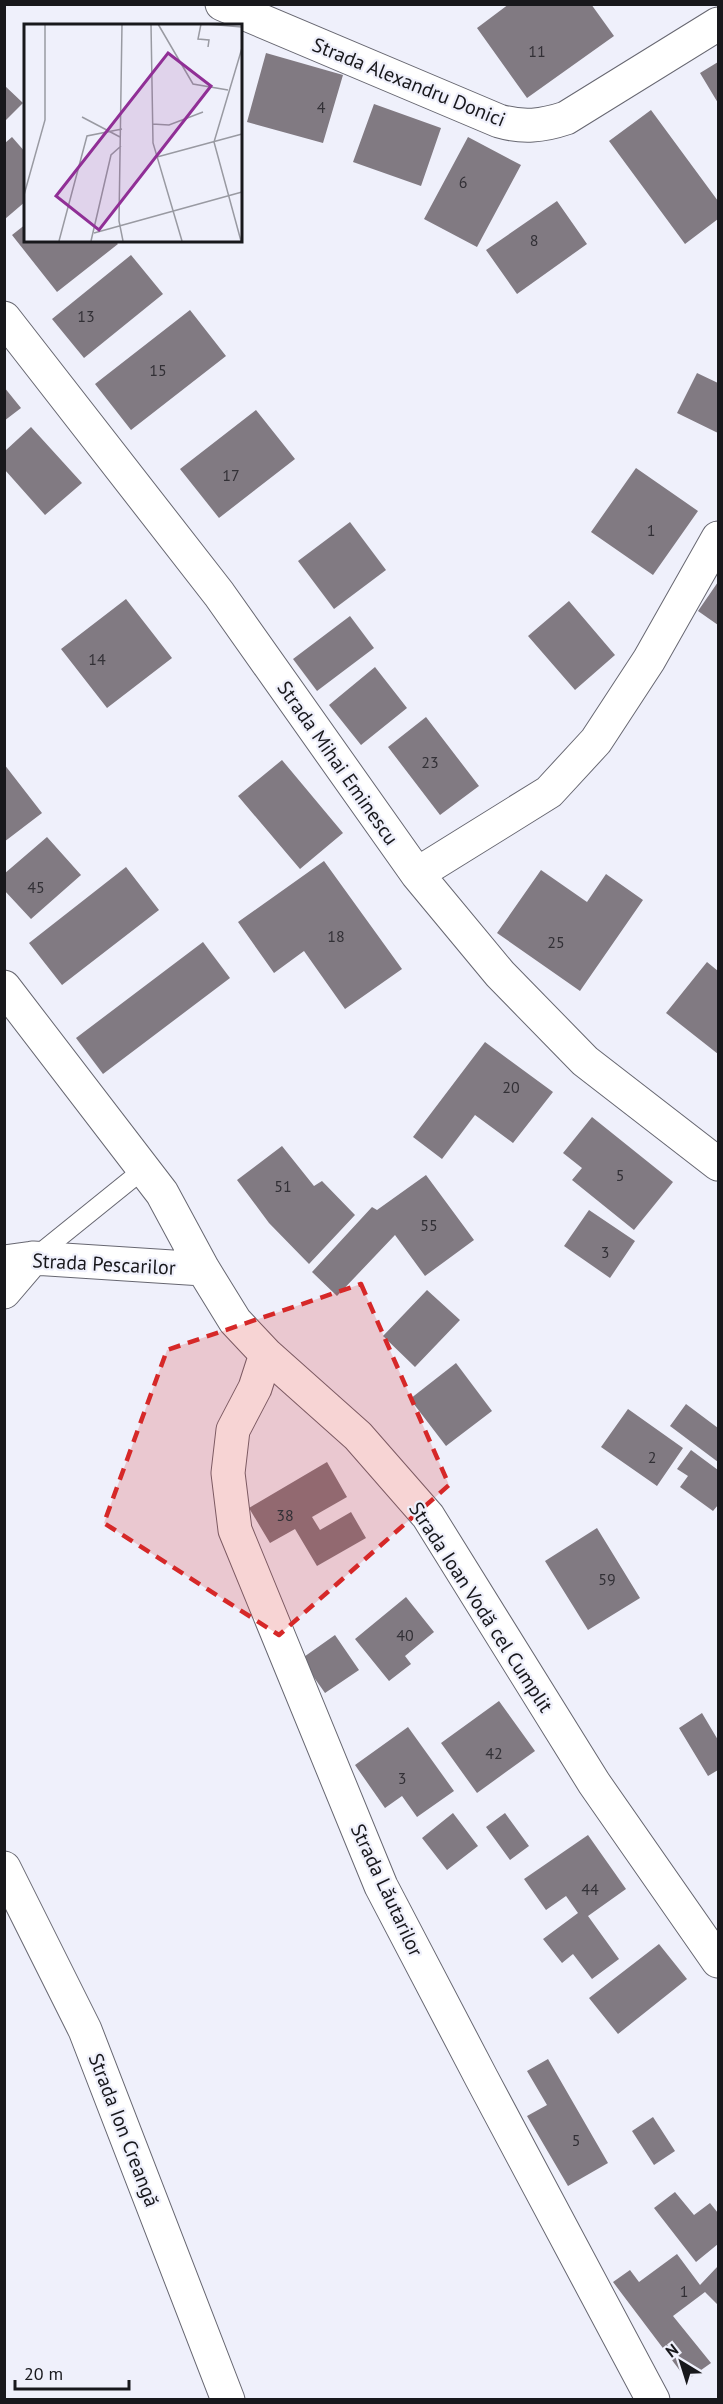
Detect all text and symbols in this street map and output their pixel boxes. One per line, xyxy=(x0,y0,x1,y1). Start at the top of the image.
inset map xyxy=(24,24,242,242)
street label: Strada Alexandru Donici xyxy=(309,31,509,133)
house number: 11 xyxy=(528,41,546,61)
house number: 4 xyxy=(317,97,326,117)
house number: 6 xyxy=(459,172,467,192)
house number: 8 xyxy=(530,230,538,250)
house number: 13 xyxy=(77,306,95,326)
house number: 15 xyxy=(149,360,167,380)
house number: 17 xyxy=(222,465,240,485)
house number: 1 xyxy=(647,520,655,540)
house number: 14 xyxy=(88,649,106,669)
street label: Strada Mihai Eminescu xyxy=(272,676,404,850)
house number: 23 xyxy=(421,752,439,772)
house number: 45 xyxy=(27,877,45,897)
house number: 18 xyxy=(327,926,345,946)
house number: 25 xyxy=(547,932,565,952)
house number: 20 xyxy=(502,1077,520,1097)
house number: 5 xyxy=(616,1165,624,1185)
house number: 51 xyxy=(274,1176,292,1196)
house number: 55 xyxy=(420,1215,438,1235)
house number: 3 xyxy=(601,1242,609,1262)
street label: Strada Pescarilor xyxy=(32,1247,177,1281)
house number: 2 xyxy=(648,1447,656,1467)
street label: Strada Ioan Vodă cel Cumplit xyxy=(403,1497,559,1717)
house number: 38 xyxy=(276,1505,294,1525)
house number: 59 xyxy=(598,1569,616,1589)
house number: 40 xyxy=(396,1625,414,1645)
house number: 42 xyxy=(485,1743,503,1763)
house number: 3 xyxy=(398,1768,406,1788)
street label: Strada Lăutarilor xyxy=(345,1820,429,1961)
house number: 44 xyxy=(581,1879,599,1899)
street label: Strada Ion Creangă xyxy=(83,2049,165,2211)
house number: 5 xyxy=(572,2130,580,2150)
house number: 1 xyxy=(680,2281,688,2301)
north arrow xyxy=(651,2332,711,2392)
text: N xyxy=(661,2339,682,2361)
scale bar xyxy=(15,2353,129,2391)
text: 20 m xyxy=(24,2362,63,2385)

